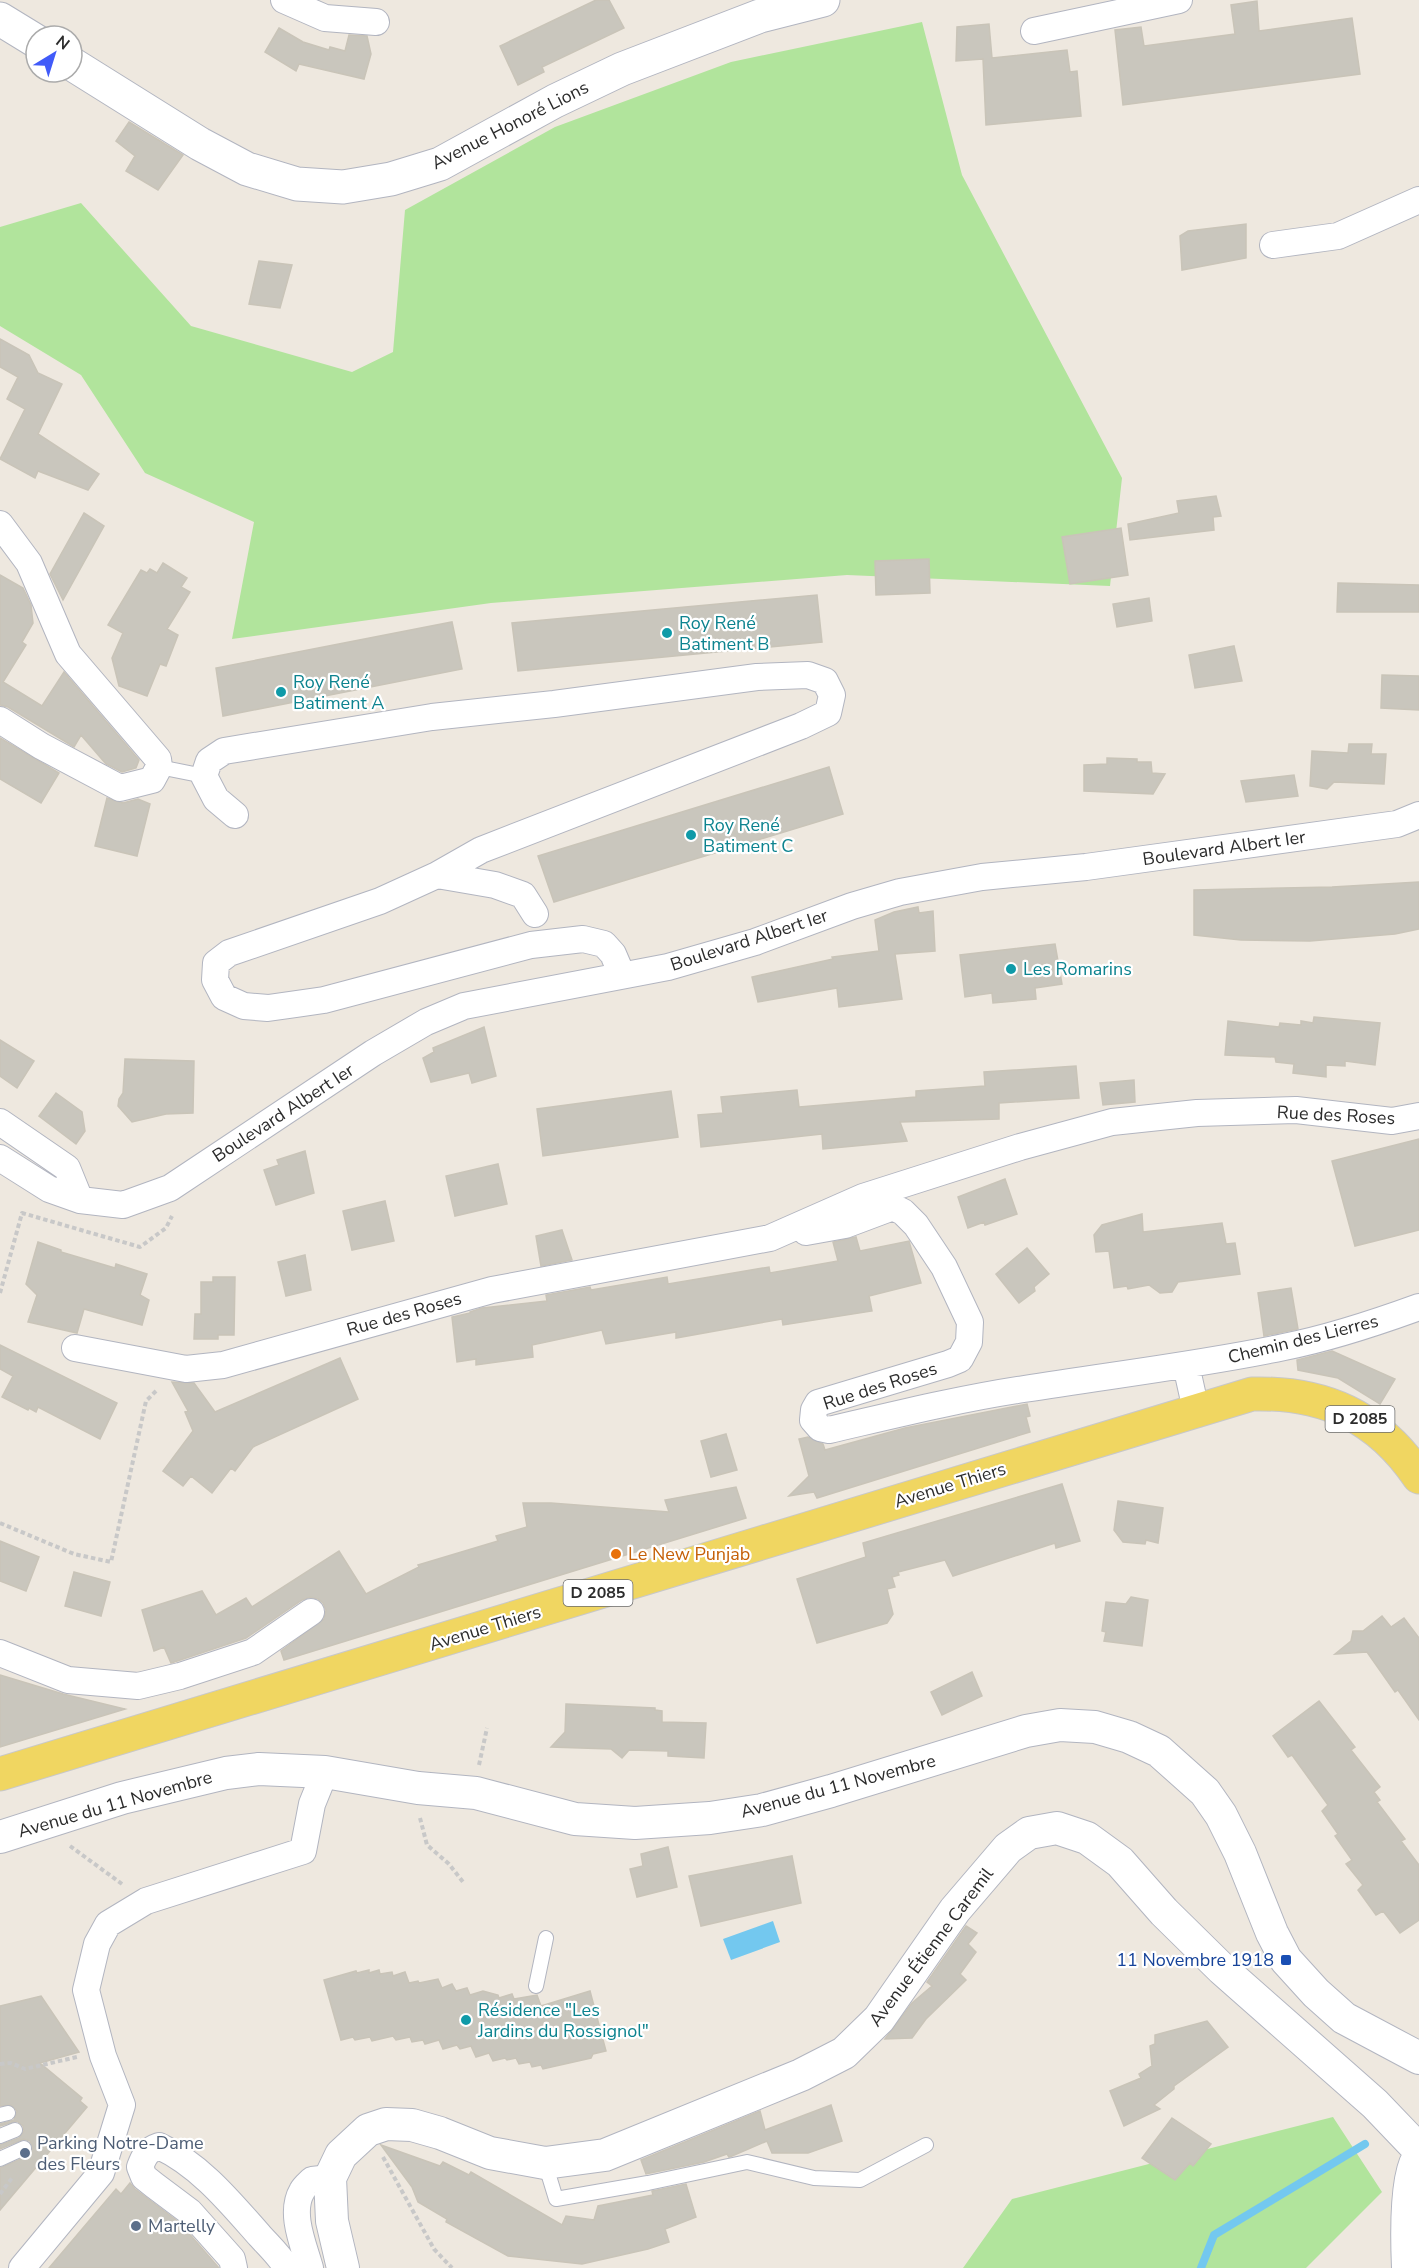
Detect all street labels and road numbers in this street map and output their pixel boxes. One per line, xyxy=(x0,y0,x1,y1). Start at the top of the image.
street label: Avenue Honoré Lions xyxy=(427,75,593,175)
street label: Boulevard Albert Ier xyxy=(1141,825,1307,871)
street label: Boulevard Albert Ier xyxy=(667,903,831,977)
street label: Boulevard Albert Ier xyxy=(208,1058,359,1168)
street label: Rue des Roses xyxy=(1276,1100,1396,1130)
street label: Rue des Roses xyxy=(344,1286,464,1342)
street label: Chemin des Lierres xyxy=(1225,1309,1381,1369)
street label: Rue des Roses xyxy=(820,1356,940,1416)
road number: D 2085 xyxy=(1326,1406,1394,1432)
street label: Avenue Thiers xyxy=(891,1457,1009,1513)
road number: D 2085 xyxy=(564,1580,632,1606)
street label: Avenue Thiers xyxy=(426,1600,544,1656)
street label: Avenue du 11 Novembre xyxy=(738,1748,938,1824)
street label: Avenue du 11 Novembre xyxy=(15,1765,215,1843)
street label: Avenue Étienne Caremil xyxy=(863,1862,999,2031)

